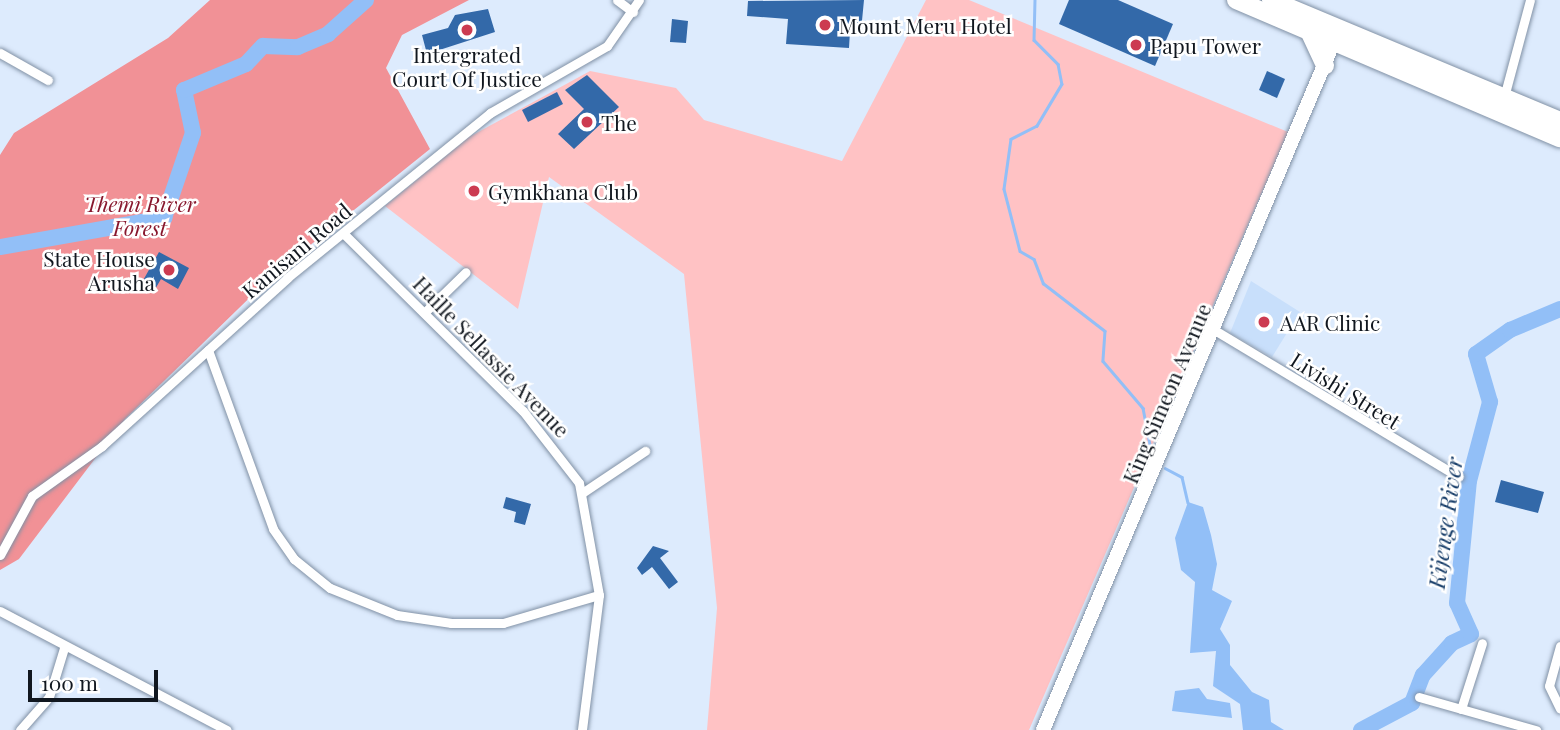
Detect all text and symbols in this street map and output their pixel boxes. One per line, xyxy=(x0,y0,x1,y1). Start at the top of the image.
place label: Mount Meru Hotel xyxy=(839,12,1012,38)
marker: Mount Meru Hotel xyxy=(817,17,833,33)
marker: Intergrated Court Of Justice xyxy=(459,22,475,38)
place label: Papu Tower xyxy=(1150,32,1262,58)
marker: Papu Tower xyxy=(1128,37,1144,53)
place label: Intergrated Court Of Justice xyxy=(392,41,542,91)
place label: The xyxy=(601,109,637,135)
marker: The xyxy=(579,114,595,130)
place label: Gymkhana Club xyxy=(488,178,638,204)
marker: Gymkhana Club xyxy=(466,183,482,199)
park label: Themi River Forest xyxy=(84,190,196,240)
street label: Kanisani Road xyxy=(236,197,356,303)
place label: State House Arusha xyxy=(43,245,155,295)
marker: State House Arusha xyxy=(161,262,177,278)
street label: Haille Sellassie Avenue xyxy=(408,270,576,442)
street label: King Simeon Avenue xyxy=(1117,299,1215,487)
place label: AAR Clinic xyxy=(1280,309,1380,335)
marker: AAR Clinic xyxy=(1254,312,1274,332)
street label: Livishi Street xyxy=(1287,346,1405,434)
water label: Kijenge River xyxy=(1422,456,1468,590)
scale bar xyxy=(32,656,161,700)
text: 100 m xyxy=(41,668,98,696)

